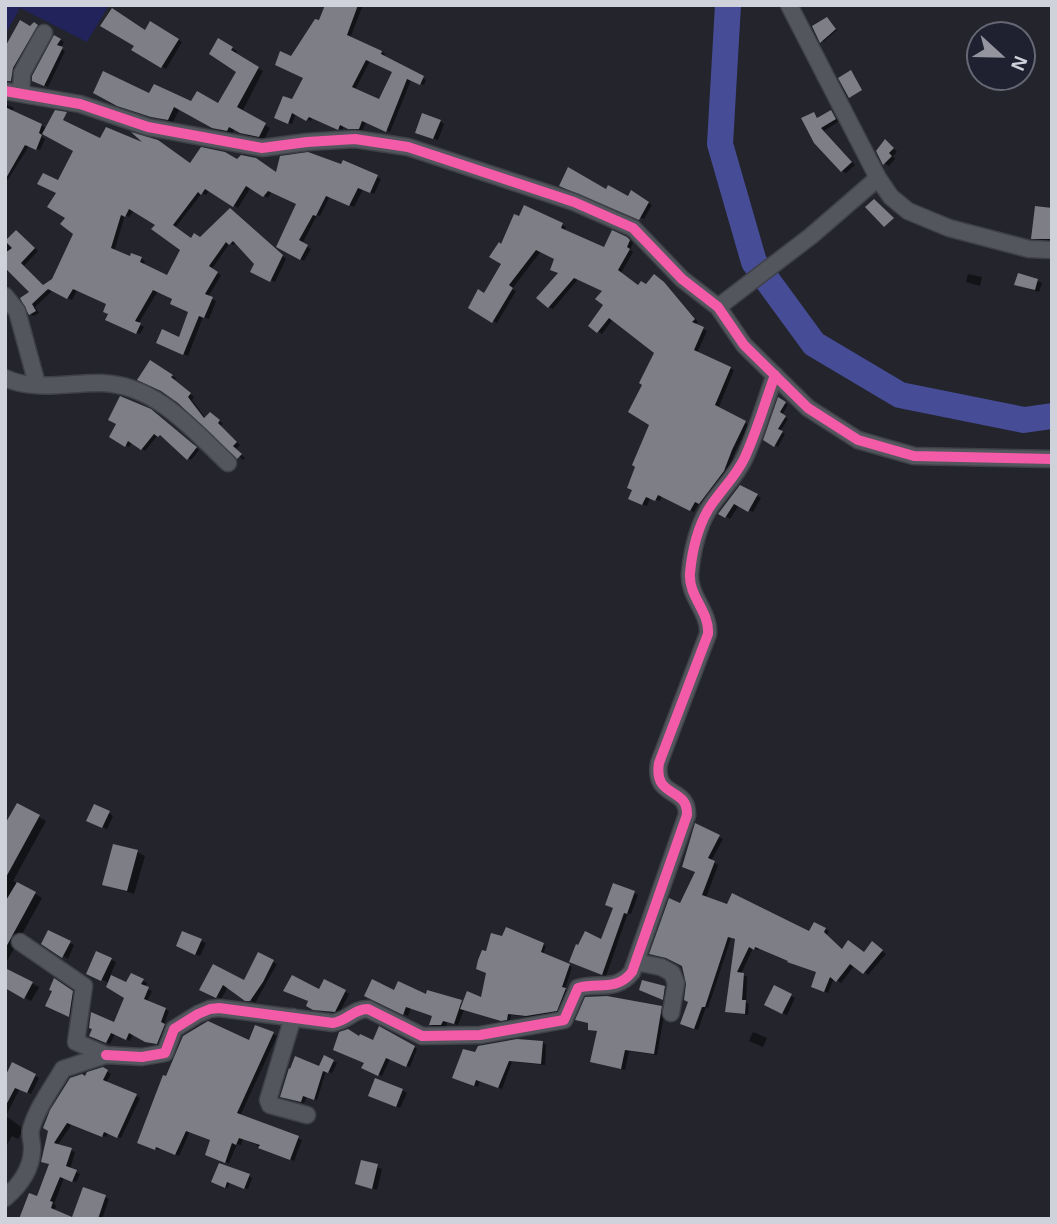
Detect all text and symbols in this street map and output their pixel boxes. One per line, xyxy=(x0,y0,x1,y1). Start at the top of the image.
north arrow xyxy=(966,21,1036,91)
text: N xyxy=(1007,53,1031,74)

